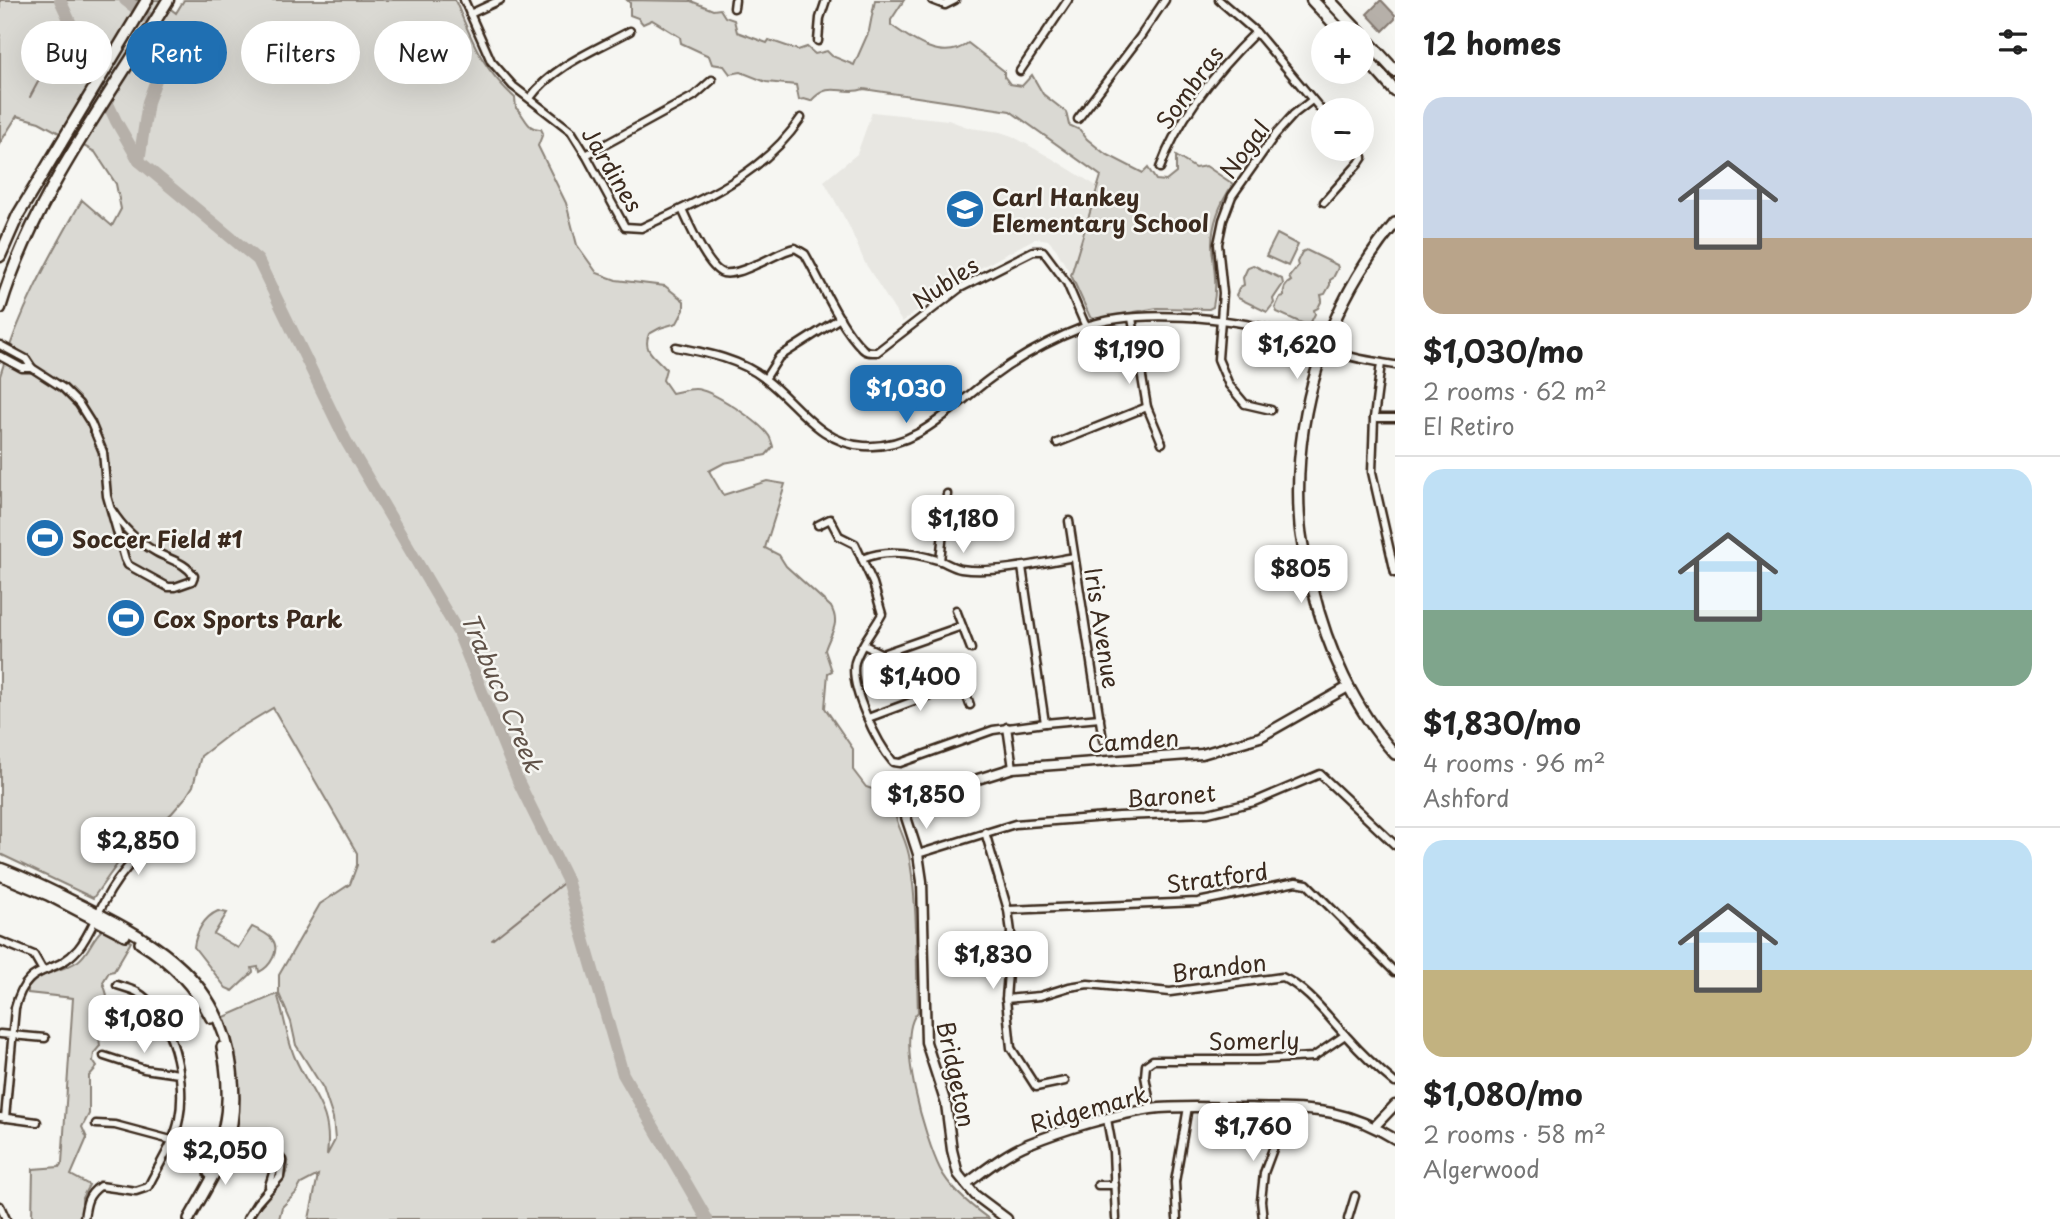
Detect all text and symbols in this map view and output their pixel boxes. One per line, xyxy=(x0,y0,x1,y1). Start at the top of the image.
text: 12 homes xyxy=(1423,20,1561,65)
chip: Buy xyxy=(21,21,112,84)
chip: Rent xyxy=(126,21,227,84)
chip: Filters xyxy=(241,21,360,84)
chip: New xyxy=(374,21,472,84)
map controls xyxy=(1311,21,1374,161)
button: + xyxy=(1311,21,1374,84)
icon: filters xyxy=(1994,23,2032,61)
street label: Sombras xyxy=(1147,38,1231,136)
button: − xyxy=(1311,98,1374,161)
street label: Nogal xyxy=(1210,112,1278,186)
street label: Jardines xyxy=(574,120,652,218)
icon: home xyxy=(1665,142,1791,268)
place label: Carl Hankey Elementary School xyxy=(992,179,1209,240)
school or university icon: Carl Hankey Elementary School xyxy=(944,188,986,230)
street label: Nubles xyxy=(905,247,985,317)
pin: $1,620 xyxy=(1240,322,1354,381)
pin: $1,190 xyxy=(1072,326,1186,386)
text: $1,620 xyxy=(1258,326,1336,361)
text: $1,030/mo xyxy=(1423,328,1584,373)
text: $1,190 xyxy=(1094,331,1164,366)
pin: $1,030 xyxy=(849,366,963,425)
text: $1,030 xyxy=(866,370,946,405)
text: 2 rooms · 62 m² xyxy=(1423,373,1607,408)
text: El Retiro xyxy=(1423,408,1515,443)
pin: $1,180 xyxy=(906,496,1020,555)
text: $1,180 xyxy=(927,500,999,535)
icon: home xyxy=(1665,514,1791,640)
sports icon: Soccer Field #1 xyxy=(24,517,66,559)
place label: Soccer Field #1 xyxy=(72,521,243,556)
pin: $805 xyxy=(1260,546,1342,605)
text: $805 xyxy=(1271,550,1331,585)
street label: Iris Avenue xyxy=(1076,565,1130,691)
sports icon: Cox Sports Park xyxy=(105,597,147,639)
place label: Cox Sports Park xyxy=(153,601,343,636)
water label: Trabuco Creek xyxy=(453,607,553,779)
pin: $1,400 xyxy=(863,654,977,713)
text: $1,400 xyxy=(879,658,961,693)
text: $1,830/mo xyxy=(1423,700,1581,745)
street label: Camden xyxy=(1086,719,1180,761)
text: 4 rooms · 96 m² xyxy=(1423,745,1606,780)
pin: $1,850 xyxy=(869,772,983,831)
street label: Baronet xyxy=(1125,774,1217,816)
text: $1,850 xyxy=(887,776,965,811)
text: Ashford xyxy=(1423,780,1510,815)
pin: $2,850 xyxy=(81,818,195,877)
text: $2,850 xyxy=(97,822,179,857)
street label: Stratford xyxy=(1164,853,1270,901)
icon: home xyxy=(1665,885,1791,1011)
pin: $1,830 xyxy=(936,932,1050,991)
text: $1,830 xyxy=(954,936,1032,971)
street label: Brandon xyxy=(1170,944,1268,990)
pin: $1,080 xyxy=(87,996,201,1055)
text: $1,080 xyxy=(104,1000,184,1035)
street label: Bridgeton xyxy=(929,1018,985,1130)
street label: Somerly xyxy=(1208,1022,1300,1058)
text: $1,080/mo xyxy=(1423,1071,1583,1116)
street label: Ridgemark xyxy=(1026,1075,1152,1141)
pin: $1,760 xyxy=(1196,1104,1310,1163)
text: $1,760 xyxy=(1214,1108,1292,1143)
text: 2 rooms · 58 m² xyxy=(1423,1116,1606,1151)
pin: $2,050 xyxy=(168,1128,282,1187)
text: $2,050 xyxy=(183,1132,267,1167)
text: Algerwood xyxy=(1423,1151,1540,1186)

